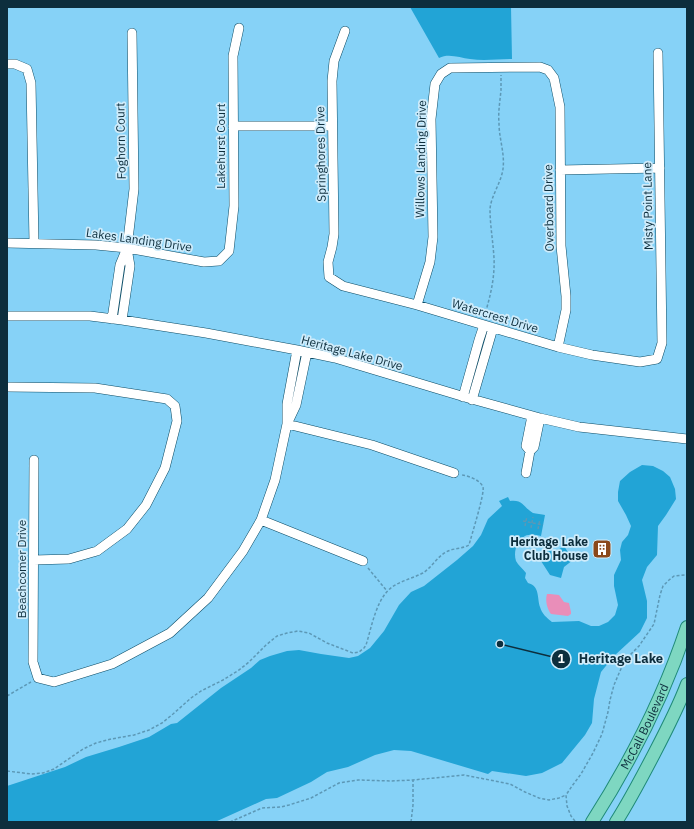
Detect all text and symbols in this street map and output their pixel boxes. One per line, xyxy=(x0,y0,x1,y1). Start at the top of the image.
street label: Willows Landing Drive xyxy=(412,100,429,218)
street label: Foghorn Court xyxy=(112,103,129,179)
street label: Lakehurst Court xyxy=(213,103,228,189)
street label: Springhores Drive xyxy=(312,106,329,202)
street label: Misty Point Lane xyxy=(639,161,656,250)
street label: Overboard Drive xyxy=(540,164,557,252)
street label: Lakes Landing Drive xyxy=(85,225,193,254)
street label: Watercrest Drive xyxy=(450,295,541,336)
street label: Heritage Lake Drive xyxy=(300,332,405,373)
street label: Beachcomer Drive xyxy=(14,519,29,618)
place label: Heritage Lake Club House xyxy=(510,534,588,563)
building icon: Heritage Lake Club House xyxy=(591,538,613,560)
callout: Heritage Lake xyxy=(551,646,672,671)
text: Heritage Lake xyxy=(579,650,663,667)
text: 1 xyxy=(557,651,565,666)
street label: McCall Boulevard xyxy=(617,681,672,772)

